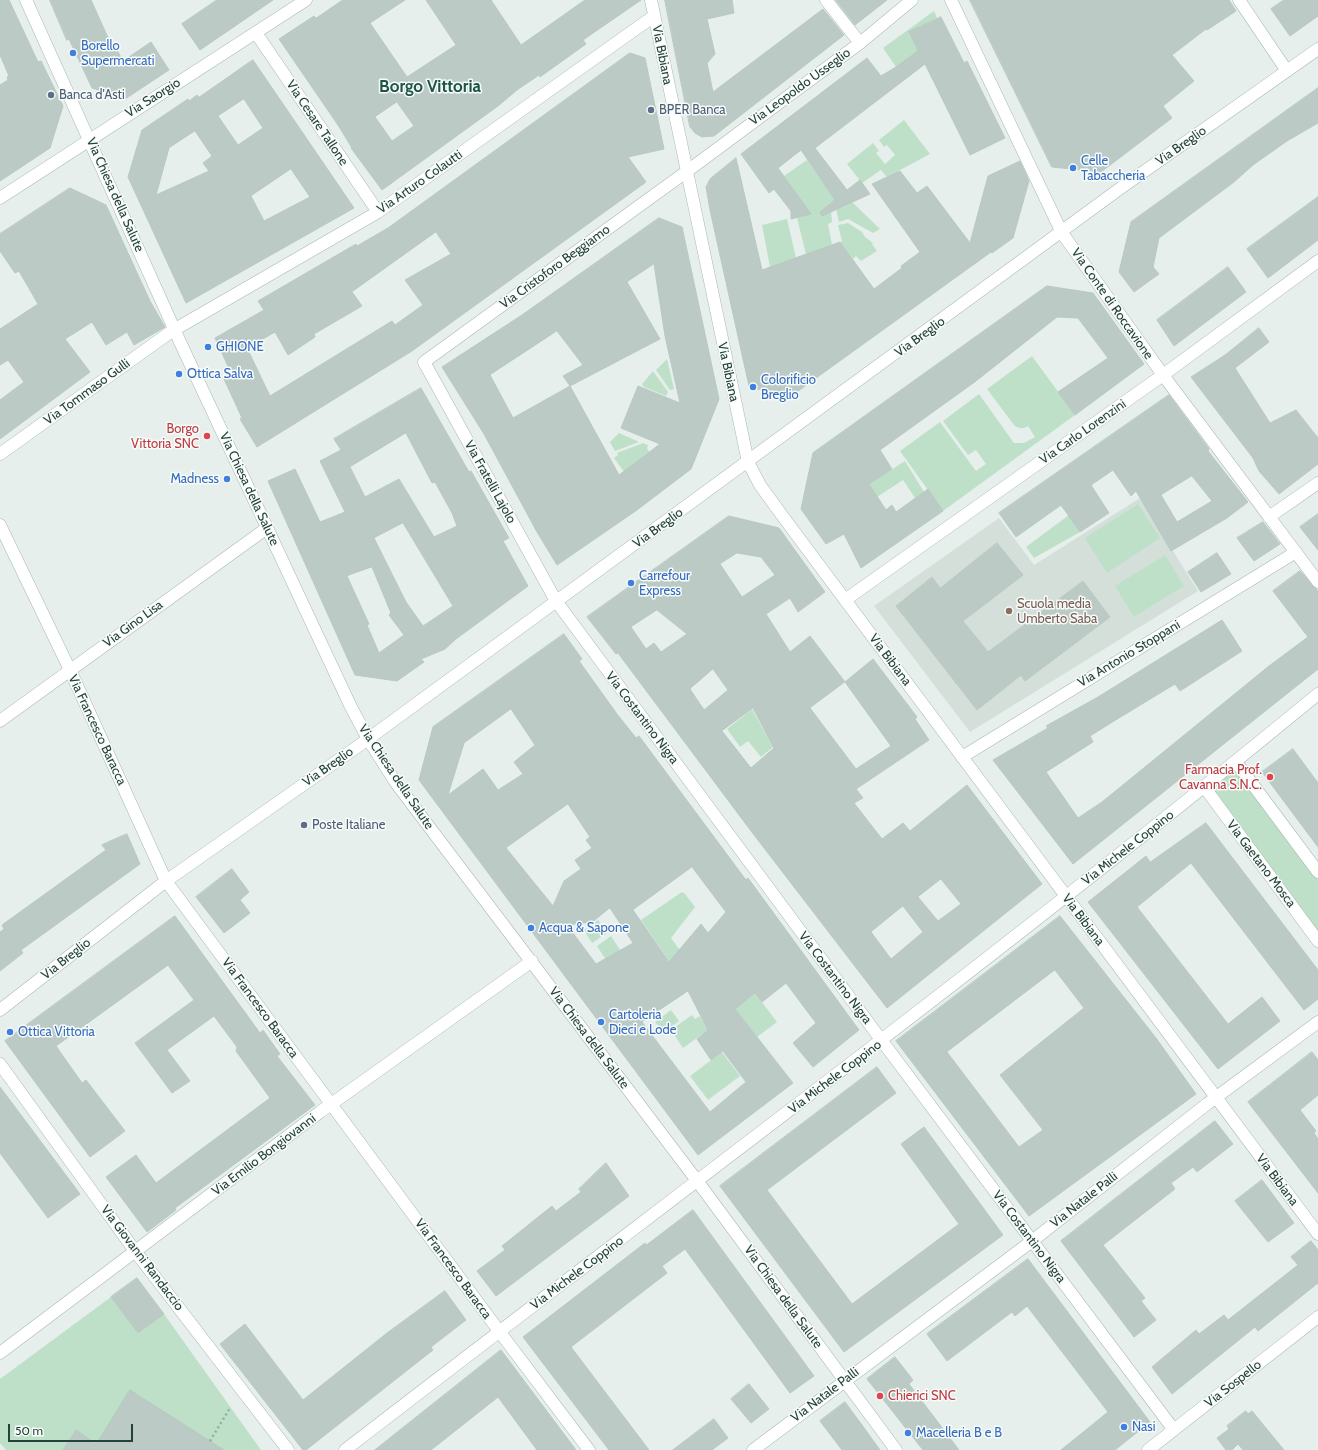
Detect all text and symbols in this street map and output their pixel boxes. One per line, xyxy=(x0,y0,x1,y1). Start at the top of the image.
street label: Via Bibiana xyxy=(649,24,675,86)
place label: Borello Supermercati xyxy=(81,38,154,69)
street label: Via Leopoldo Usseglio xyxy=(746,45,854,129)
marker: Borello Supermercati xyxy=(68,48,78,58)
street label: Via Saorgio xyxy=(123,75,183,121)
street label: Via Cesare Tallone xyxy=(283,77,351,169)
district label: Borgo Vittoria xyxy=(379,77,481,97)
place label: Banca d'Asti xyxy=(59,87,125,103)
marker: Banca d'Asti xyxy=(46,90,56,100)
place label: BPER Banca xyxy=(659,102,726,118)
marker: BPER Banca xyxy=(646,105,656,115)
street label: Via Breglio xyxy=(1153,123,1209,169)
street label: Via Chiesa della Salute xyxy=(83,136,147,254)
street label: Via Arturo Colautti xyxy=(374,147,466,217)
place label: Celle Tabaccheria xyxy=(1081,153,1145,184)
marker: Celle Tabaccheria xyxy=(1068,163,1078,173)
street label: Via Cristoforo Beggiamo xyxy=(497,222,613,312)
street label: Via Conte di Roccavione xyxy=(1068,245,1156,363)
street label: Via Breglio xyxy=(892,314,948,360)
place label: GHIONE xyxy=(216,339,264,355)
street label: Via Bibiana xyxy=(714,341,742,403)
marker: GHIONE xyxy=(203,342,213,352)
street label: Via Tommaso Gulli xyxy=(41,356,133,428)
place label: Ottica Salva xyxy=(187,366,253,382)
marker: Ottica Salva xyxy=(174,369,184,379)
place label: Colorificio Breglio xyxy=(761,372,816,403)
marker: Colorificio Breglio xyxy=(748,382,758,392)
street label: Via Carlo Lorenzini xyxy=(1037,396,1129,468)
place label: Borgo Vittoria SNC xyxy=(131,421,199,452)
street label: Via Chiesa della Salute xyxy=(216,430,282,548)
marker: Borgo Vittoria SNC xyxy=(202,431,212,441)
street label: Via Fratelli Lajolo xyxy=(461,438,519,526)
place label: Madness xyxy=(170,471,219,487)
marker: Madness xyxy=(222,474,232,484)
street label: Via Breglio xyxy=(630,505,686,551)
place label: Carrefour Express xyxy=(639,568,690,599)
marker: Carrefour Express xyxy=(626,578,636,588)
place label: Scuola media Umberto Saba xyxy=(1017,596,1097,627)
street label: Via Gino Lisa xyxy=(100,597,166,651)
marker: Scuola media Umberto Saba xyxy=(1004,606,1014,616)
street label: Via Antonio Stoppani xyxy=(1075,617,1183,691)
street label: Via Bibiana xyxy=(866,631,914,689)
street label: Via Costantino Nigra xyxy=(602,669,682,767)
street label: Via Francesco Baracca xyxy=(65,672,129,788)
street label: Via Chiesa della Salute xyxy=(355,722,437,832)
street label: Via Breglio xyxy=(300,744,356,790)
place label: Farmacia Prof. Cavanna S.N.C. xyxy=(1179,762,1262,793)
marker: Farmacia Prof. Cavanna S.N.C. xyxy=(1265,772,1275,782)
street label: Via Michele Coppino xyxy=(1079,807,1177,889)
place label: Poste Italiane xyxy=(312,817,386,833)
street label: Via Gaetano Mosca xyxy=(1223,817,1299,911)
marker: Poste Italiane xyxy=(299,820,309,830)
street label: Via Bibiana xyxy=(1059,891,1107,949)
place label: Acqua & Sapone xyxy=(539,920,629,936)
marker: Acqua & Sapone xyxy=(526,923,536,933)
street label: Via Costantino Nigra xyxy=(795,929,875,1027)
street label: Via Breglio xyxy=(38,935,94,983)
street label: Via Francesco Baracca xyxy=(218,955,302,1061)
street label: Via Chiesa della Salute xyxy=(546,984,632,1092)
place label: Cartoleria Dieci e Lode xyxy=(609,1007,676,1038)
marker: Cartoleria Dieci e Lode xyxy=(596,1017,606,1027)
place label: Ottica Vittoria xyxy=(18,1024,95,1040)
marker: Ottica Vittoria xyxy=(5,1027,15,1037)
street label: Via Michele Coppino xyxy=(785,1037,885,1117)
street label: Via Emilio Bongiovanni xyxy=(209,1111,319,1199)
street label: Via Bibiana xyxy=(1253,1151,1301,1209)
street label: Via Natale Palli xyxy=(1047,1169,1121,1231)
street label: Via Costantino Nigra xyxy=(989,1188,1069,1286)
street label: Via Giovanni Randaccio xyxy=(97,1202,187,1314)
street label: Via Francesco Baracca xyxy=(411,1216,495,1322)
street label: Via Michele Coppino xyxy=(527,1233,627,1313)
street label: Via Chiesa della Salute xyxy=(740,1243,826,1351)
street label: Via Sospello xyxy=(1202,1357,1264,1411)
street label: Via Natale Palli xyxy=(788,1364,862,1426)
place label: Chierici SNC xyxy=(888,1388,956,1404)
marker: Chierici SNC xyxy=(875,1391,885,1401)
scale bar xyxy=(10,1416,135,1442)
place label: Nasi xyxy=(1132,1419,1155,1435)
marker: Nasi xyxy=(1119,1422,1129,1432)
text: 50 m xyxy=(15,1423,43,1438)
place label: Macelleria B e B xyxy=(916,1425,1002,1441)
marker: Macelleria B e B xyxy=(903,1428,913,1438)

